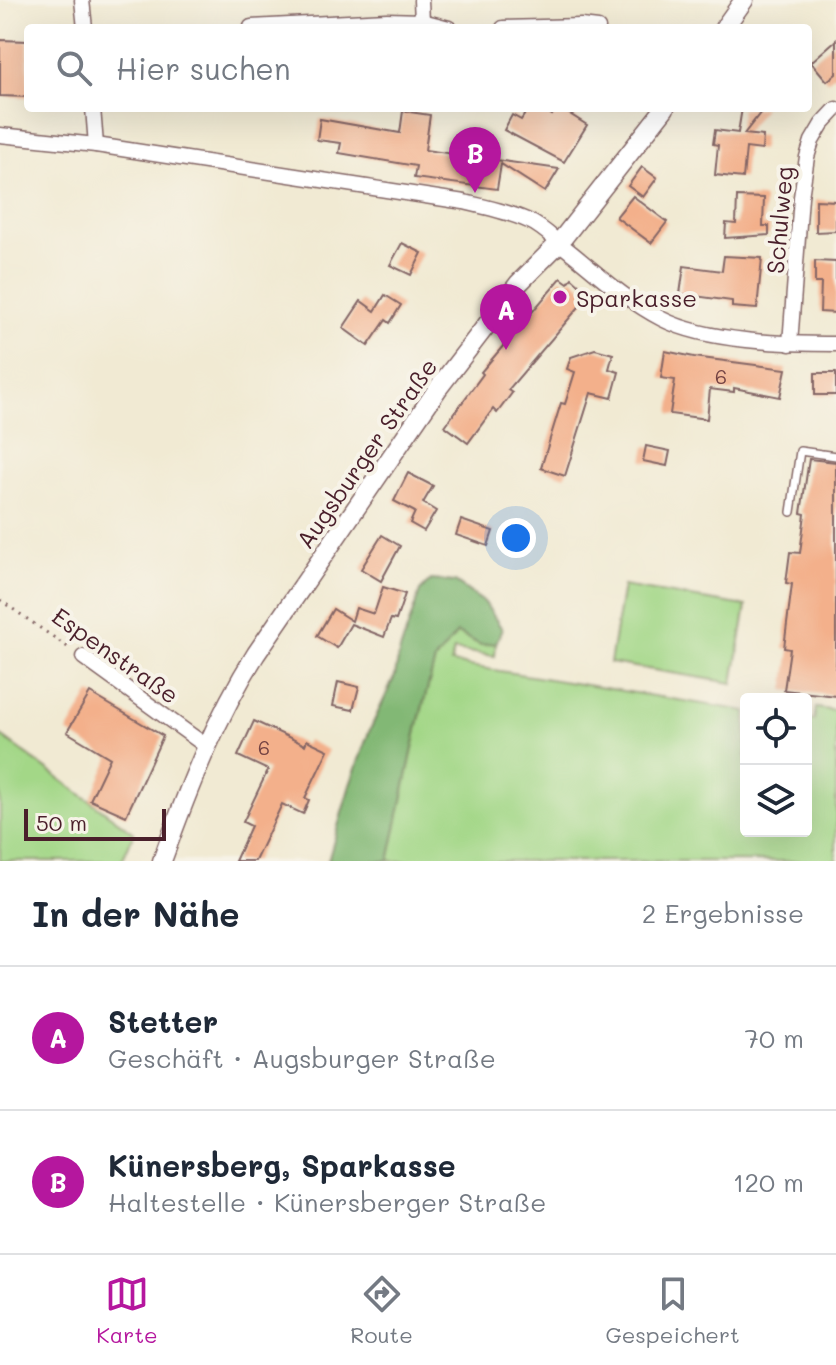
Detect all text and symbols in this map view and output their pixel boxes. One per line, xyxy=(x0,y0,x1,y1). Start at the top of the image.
search box xyxy=(24,24,812,112)
icon: search xyxy=(52,46,96,90)
text: Hier suchen xyxy=(116,48,291,88)
pin: B xyxy=(449,127,501,193)
street label: Schulweg xyxy=(759,165,799,275)
place label: Sparkasse xyxy=(576,282,697,313)
pin: A xyxy=(480,284,532,350)
marker: Sparkasse xyxy=(551,288,569,306)
street label: Augsburger Straße xyxy=(289,352,443,554)
house number: 6 xyxy=(715,363,727,389)
your location xyxy=(496,518,536,558)
street label: Espenstraße xyxy=(47,600,185,710)
map controls xyxy=(740,693,812,837)
button: locate xyxy=(740,693,812,765)
house number: 6 xyxy=(258,734,270,760)
button: layers xyxy=(740,765,812,837)
scale bar xyxy=(24,805,166,841)
text: 50 m xyxy=(36,808,87,837)
text: In der Nähe xyxy=(32,891,240,936)
text: 2 Ergebnisse xyxy=(642,896,804,930)
text: Stetter xyxy=(108,1001,218,1041)
text: A xyxy=(49,1021,67,1055)
text: 70 m xyxy=(744,1021,804,1055)
text: Geschäft · Augsburger Straße xyxy=(108,1041,496,1075)
text: Künersberg, Sparkasse xyxy=(108,1145,456,1185)
text: B xyxy=(49,1165,67,1199)
text: 120 m xyxy=(733,1165,804,1199)
text: Haltestelle · Künersberger Straße xyxy=(108,1185,546,1219)
tab: Karte xyxy=(96,1272,158,1349)
tab: Route xyxy=(350,1272,413,1349)
tab: Gespeichert xyxy=(605,1272,740,1349)

